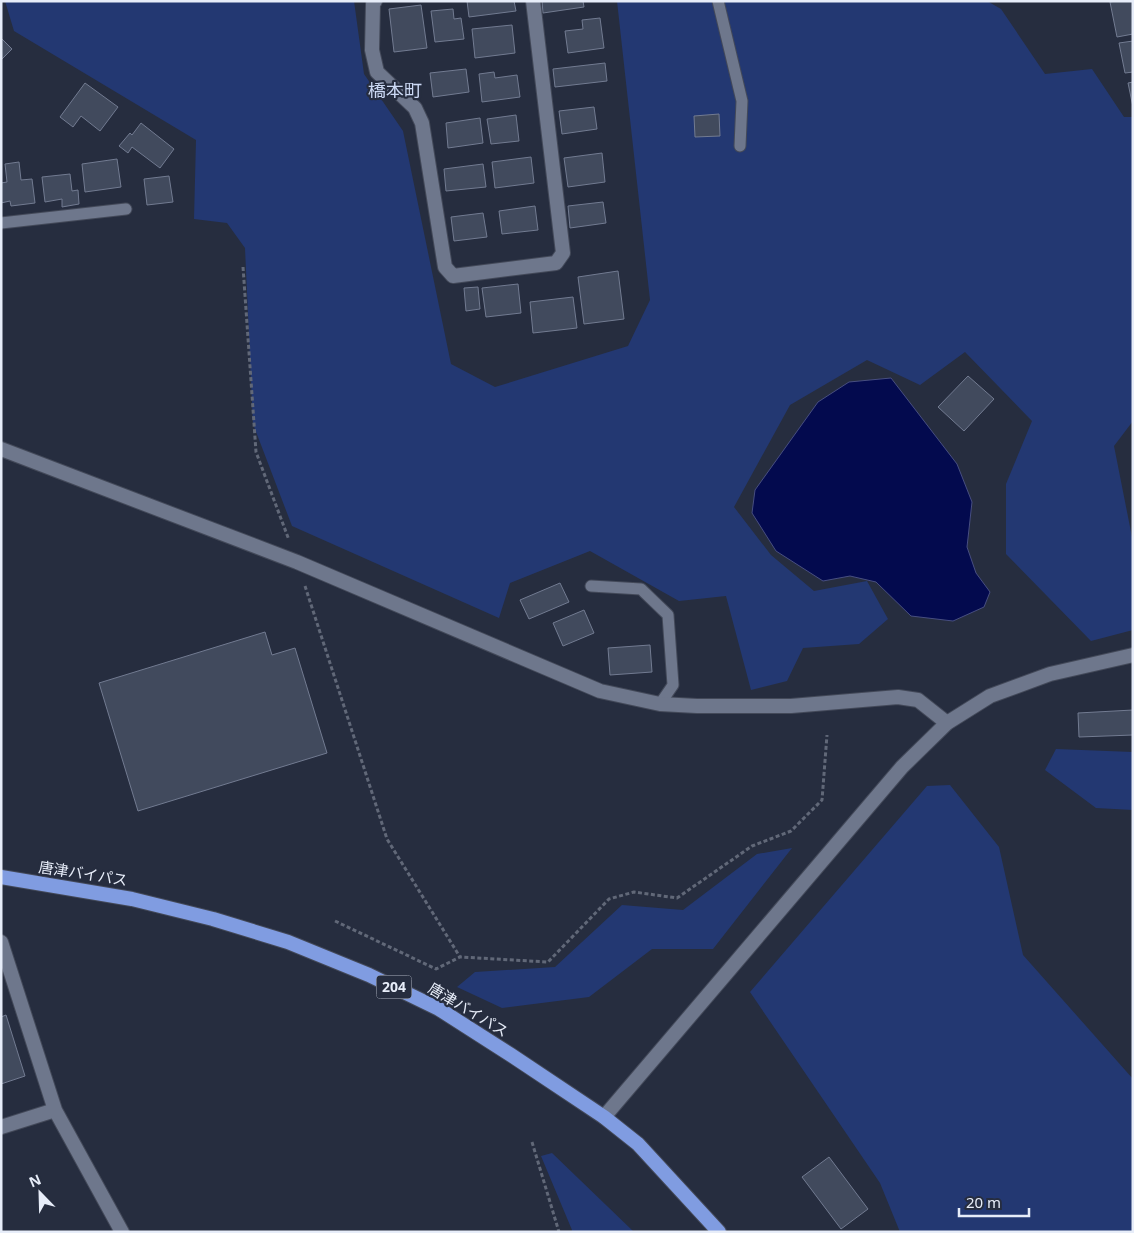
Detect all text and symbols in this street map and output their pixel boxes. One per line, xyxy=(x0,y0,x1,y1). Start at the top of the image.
district label: 橋本町 xyxy=(368,78,422,102)
street label: 唐津バイパス xyxy=(37,856,129,890)
road number: 204 xyxy=(376,976,412,999)
street label: 唐津バイパス xyxy=(425,977,512,1041)
north arrow xyxy=(15,1168,65,1218)
text: N xyxy=(26,1170,44,1192)
scale bar xyxy=(959,1186,1029,1218)
text: 20 m xyxy=(966,1192,1001,1212)

